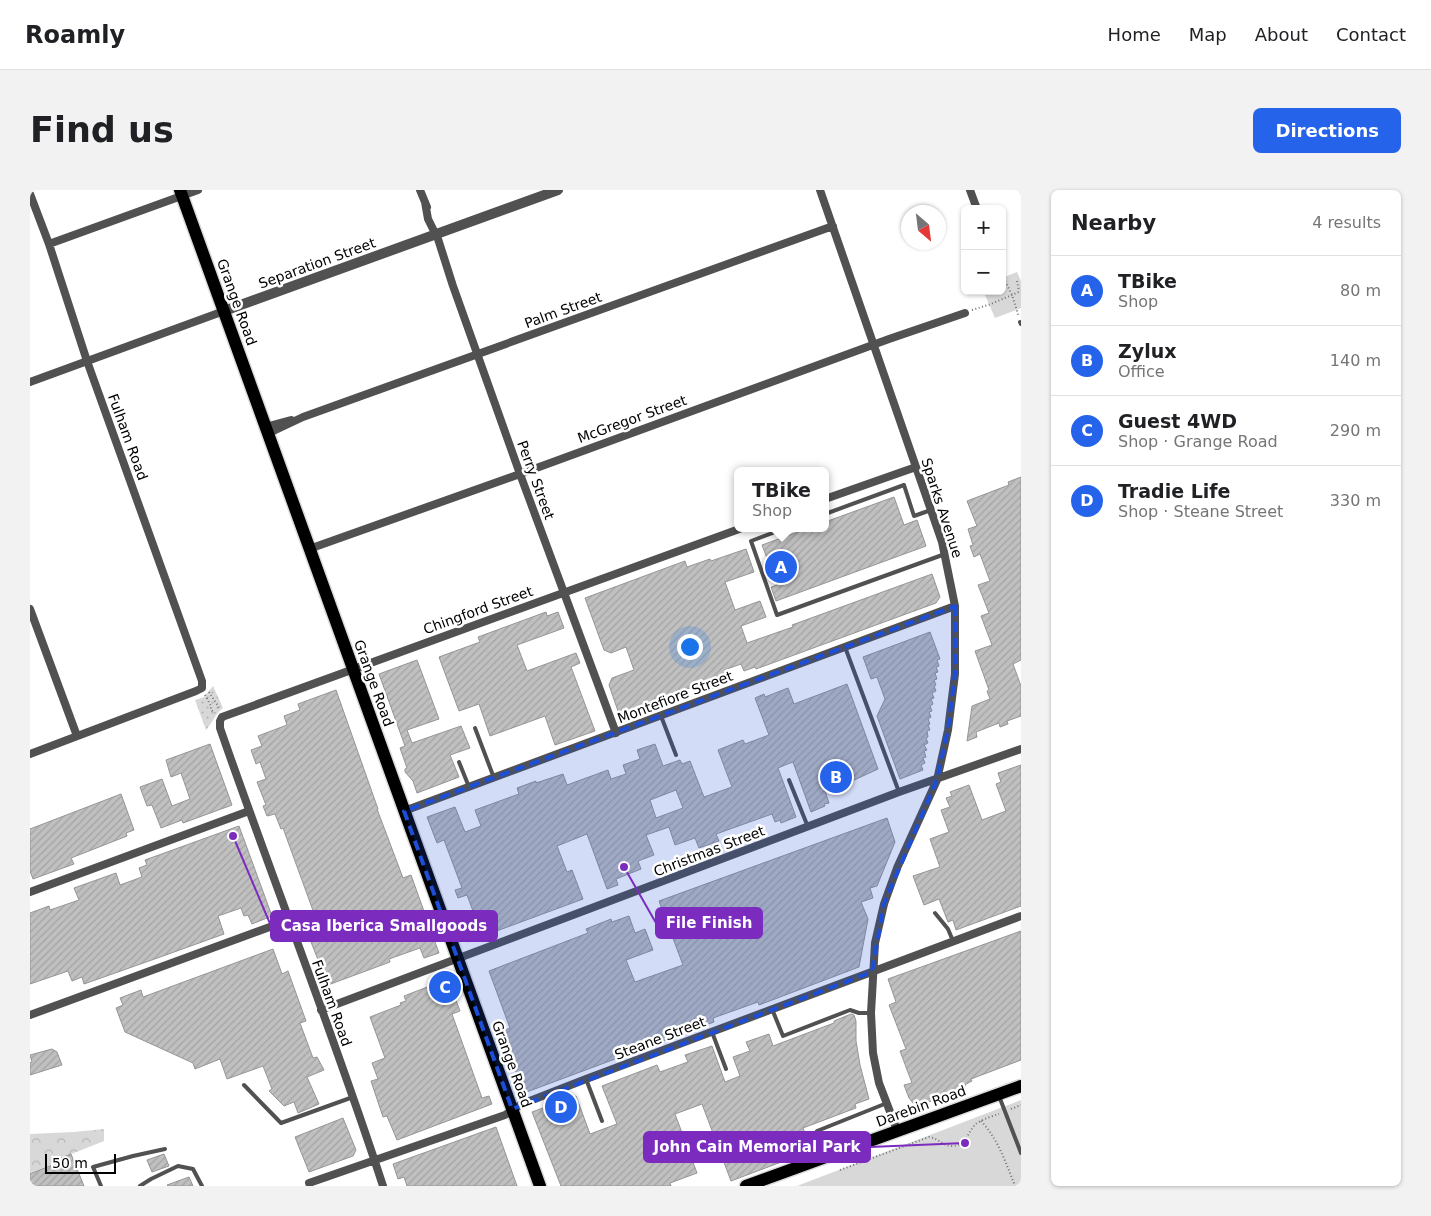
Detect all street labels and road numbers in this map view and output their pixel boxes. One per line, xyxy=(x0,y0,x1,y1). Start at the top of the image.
street label: Separation Street xyxy=(256,234,378,292)
street label: Grange Road xyxy=(214,256,260,348)
street label: Palm Street xyxy=(522,288,604,331)
street label: Fulham Road xyxy=(105,392,151,482)
street label: McGregor Street xyxy=(575,392,689,446)
street label: Perry Street xyxy=(514,438,558,522)
street label: Sparks Avenue xyxy=(918,456,966,560)
street label: Chingford Street xyxy=(421,583,535,637)
street label: Grange Road xyxy=(351,637,397,729)
street label: Montefiore Street xyxy=(615,667,735,726)
street label: Christmas Street xyxy=(651,822,767,880)
street label: Fulham Road xyxy=(309,958,355,1048)
street label: Steane Street xyxy=(612,1013,708,1063)
street label: Grange Road xyxy=(489,1018,535,1110)
street label: Darebin Road xyxy=(874,1082,968,1130)

